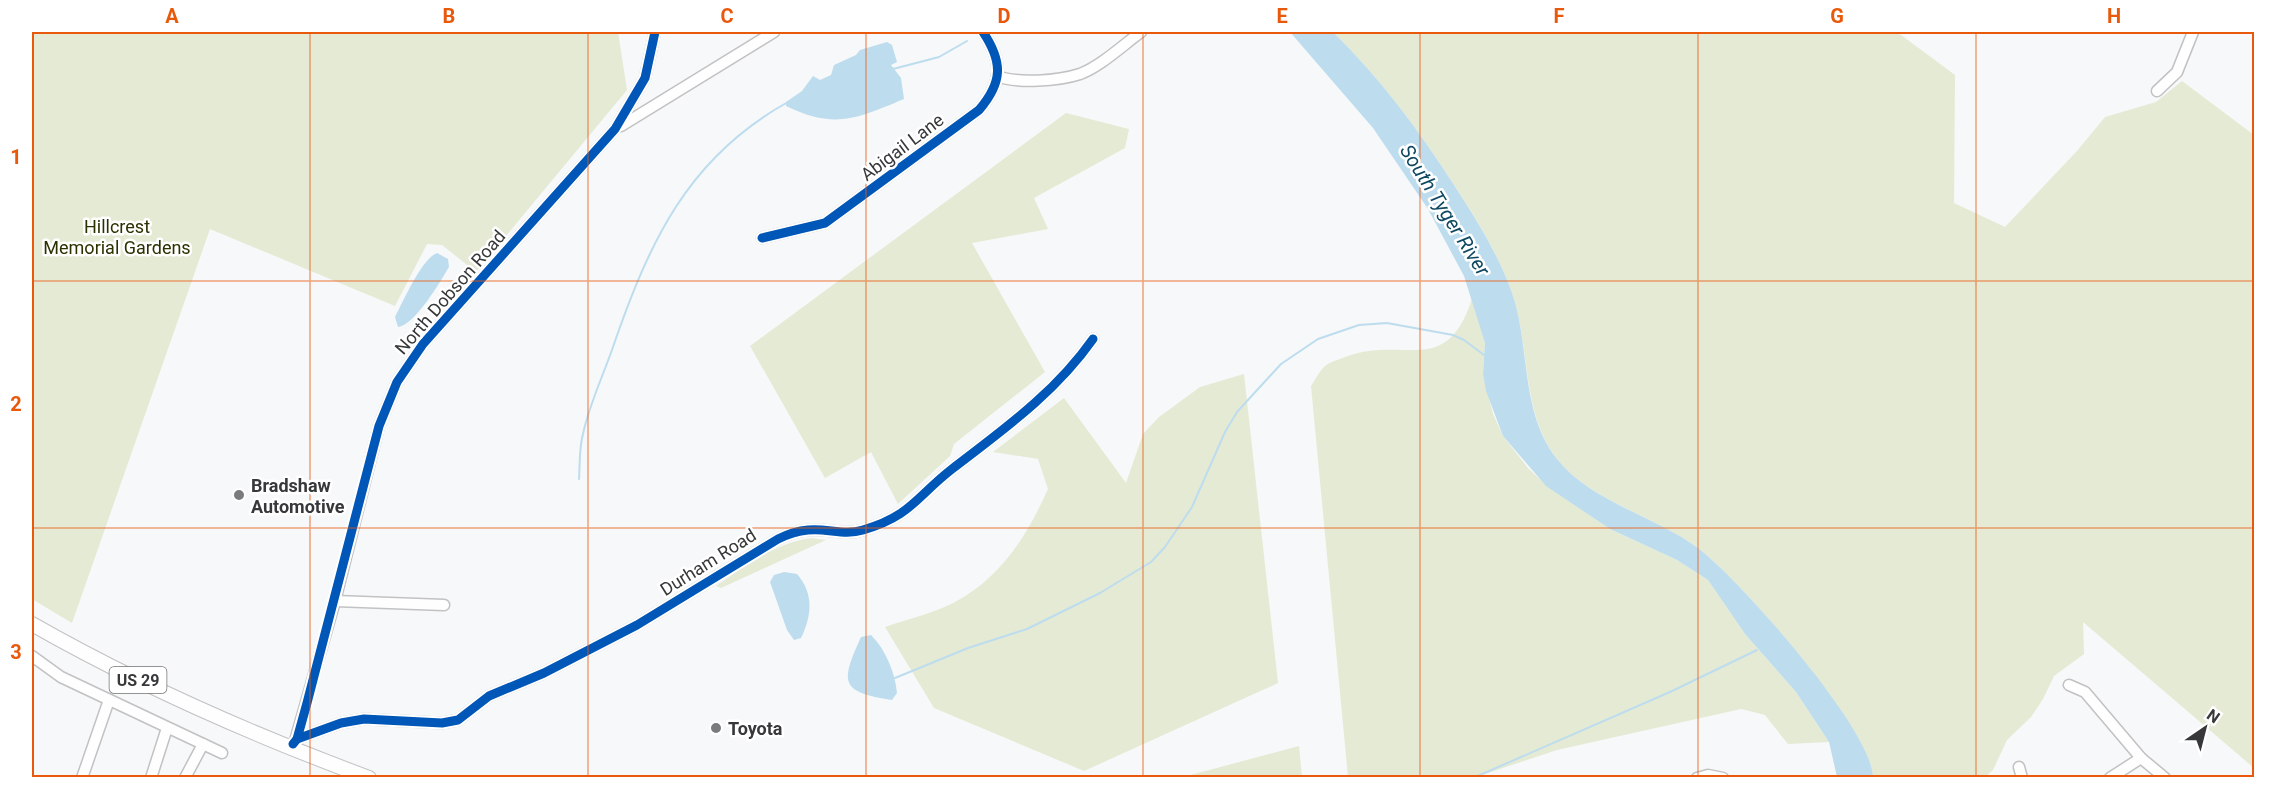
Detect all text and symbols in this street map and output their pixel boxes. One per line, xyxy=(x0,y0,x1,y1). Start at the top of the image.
text: A xyxy=(165,4,179,28)
text: B xyxy=(443,4,455,28)
text: C xyxy=(720,4,734,28)
text: D xyxy=(998,4,1011,28)
text: E xyxy=(1276,4,1288,28)
text: F xyxy=(1554,4,1565,28)
text: G xyxy=(1830,4,1844,28)
text: H xyxy=(2107,4,2121,28)
street label: Abigail Lane xyxy=(856,109,948,185)
water label: South Tyger River xyxy=(1395,140,1496,281)
text: 1 xyxy=(10,145,22,169)
park label: Hillcrest Memorial Gardens xyxy=(43,216,191,258)
street label: North Dobson Road xyxy=(390,226,510,358)
text: 2 xyxy=(10,392,22,416)
place label: Bradshaw Automotive xyxy=(251,475,345,517)
marker: Bradshaw Automotive xyxy=(232,488,246,502)
street label: Durham Road xyxy=(656,524,760,600)
text: 3 xyxy=(10,640,22,664)
road number: US 29 xyxy=(110,667,166,693)
north arrow xyxy=(2175,698,2235,758)
text: N xyxy=(2203,705,2223,727)
place label: Toyota xyxy=(728,718,783,739)
marker: Toyota xyxy=(709,721,723,735)

